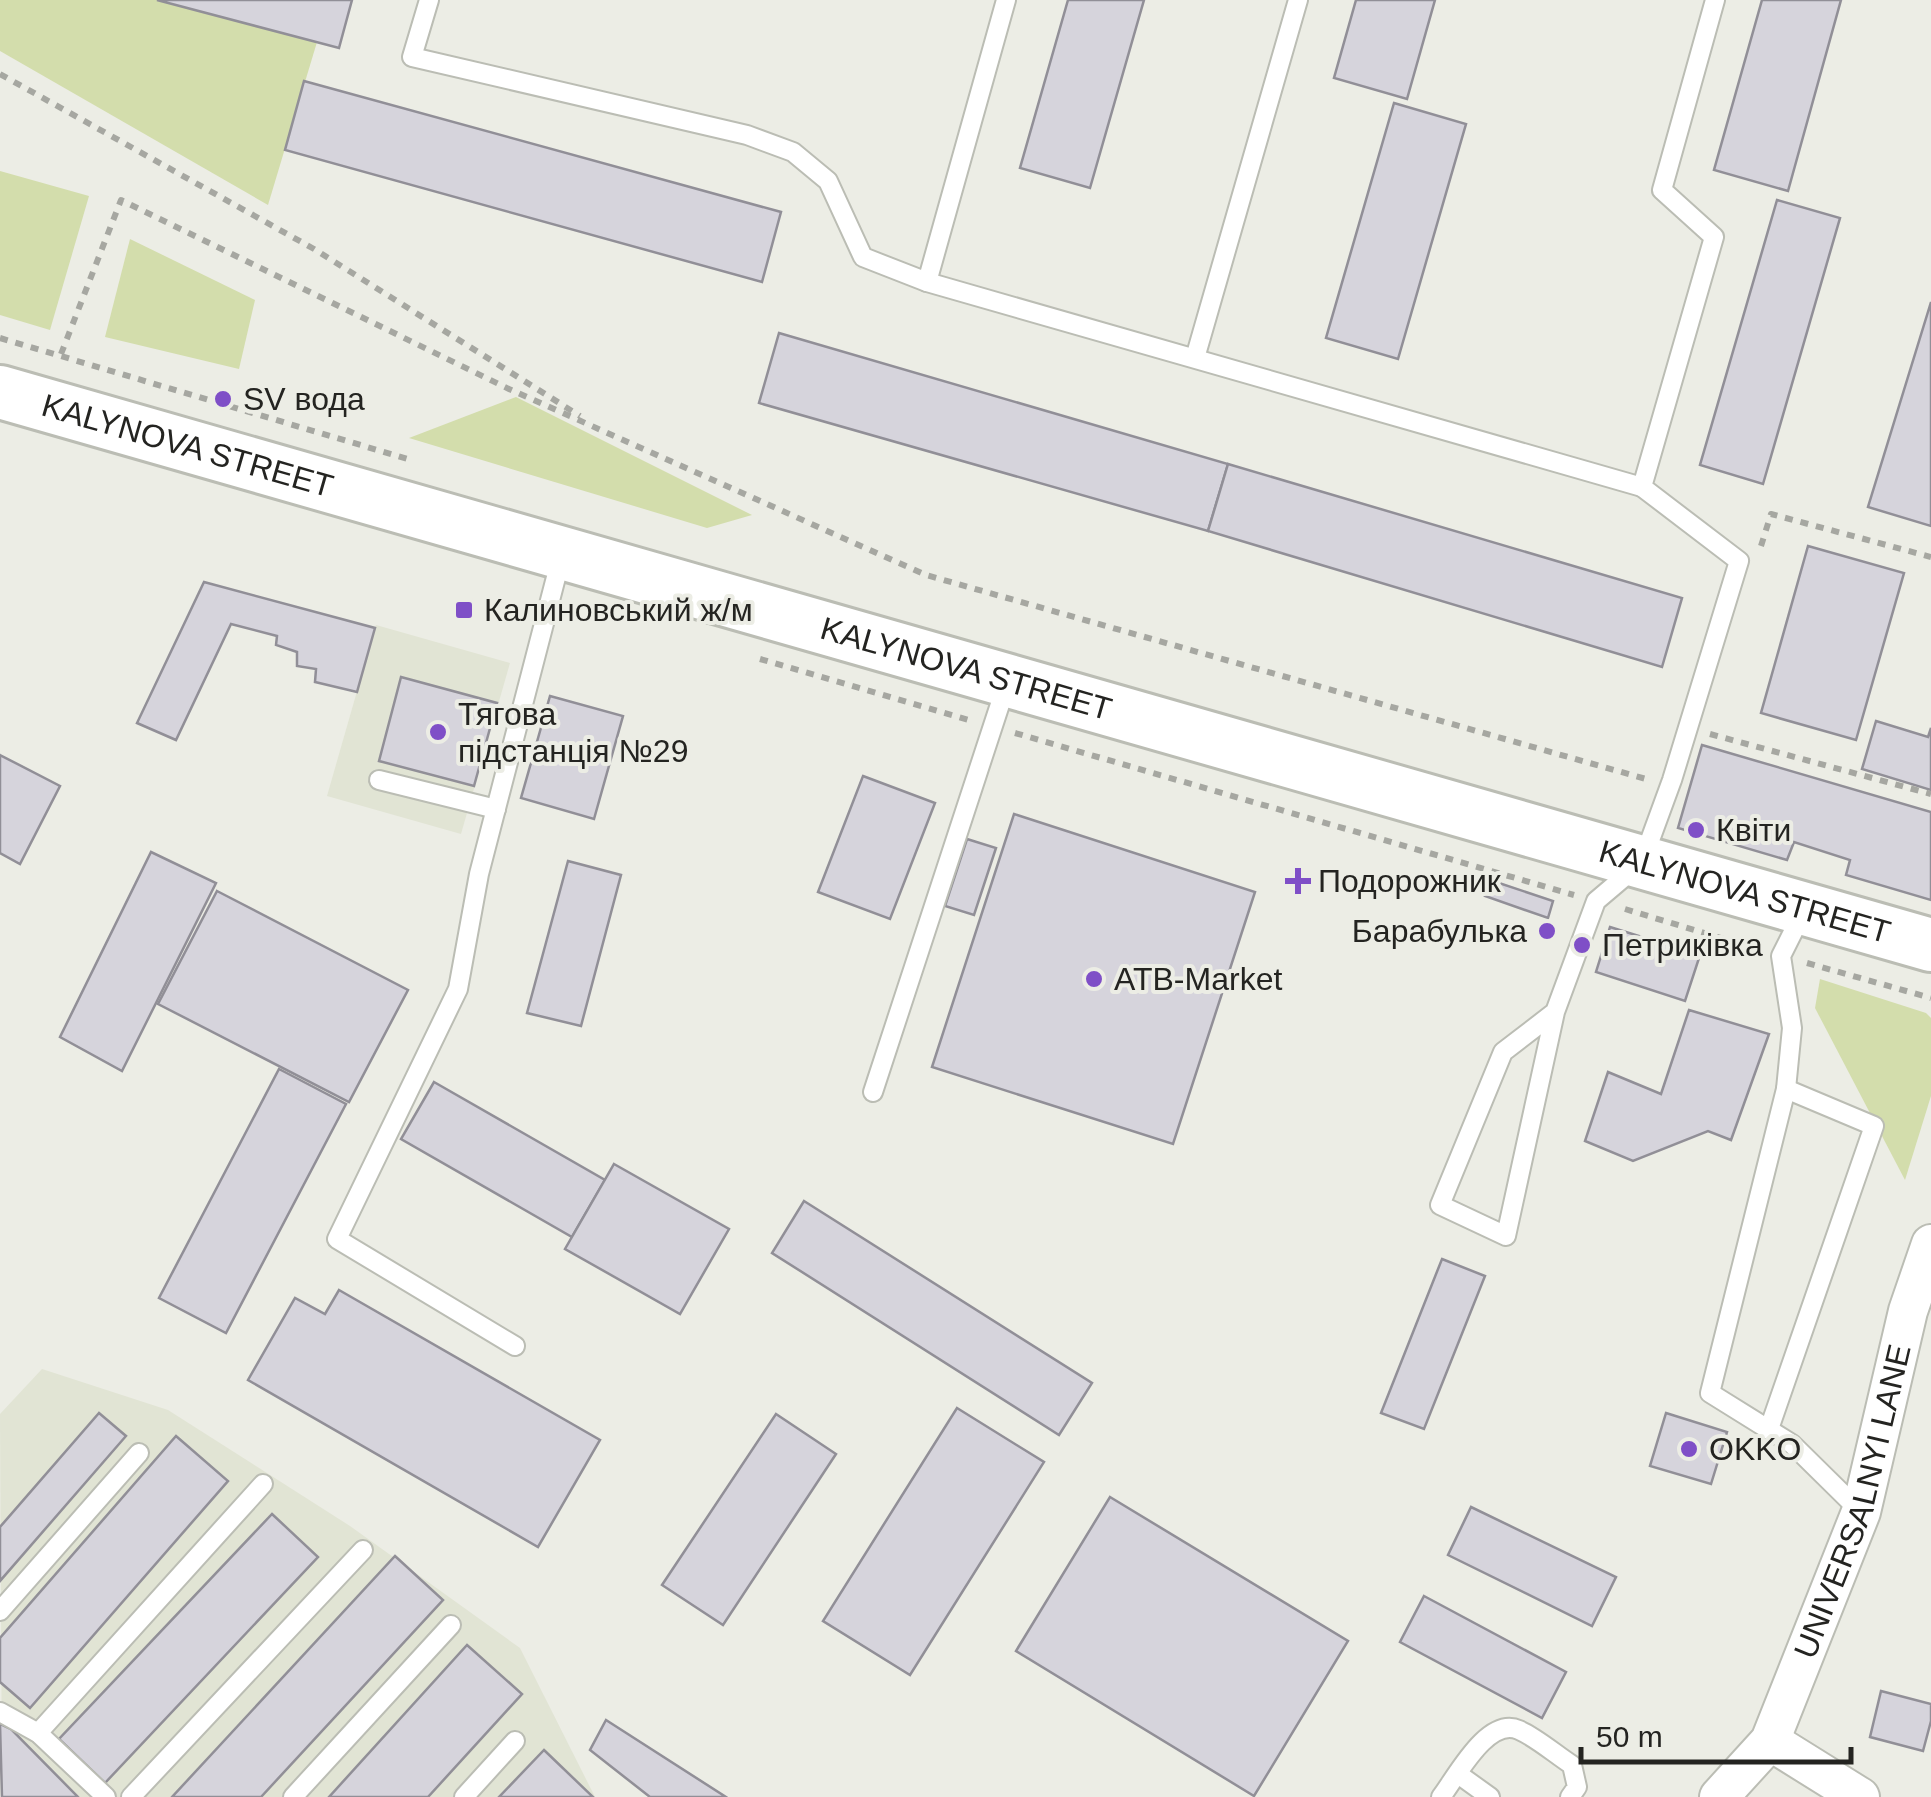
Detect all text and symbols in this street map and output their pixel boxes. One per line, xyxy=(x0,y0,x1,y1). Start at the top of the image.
place label: SV вода xyxy=(243,381,365,417)
street label: KALYNOVA STREET xyxy=(38,387,337,504)
marker: SV вода xyxy=(212,388,234,410)
place label: Калиновський ж/м xyxy=(484,592,753,628)
marker: Калиновський ж/м xyxy=(453,599,475,621)
street label: KALYNOVA STREET xyxy=(816,610,1116,727)
place label: Тягова пiдстанцiя №29 xyxy=(458,696,688,769)
marker: Тягова пiдстанцiя №29 xyxy=(427,721,449,743)
place label: Квіти xyxy=(1716,812,1791,848)
marker: Квіти xyxy=(1685,819,1707,841)
street label: KALYNOVA STREET xyxy=(1595,833,1895,950)
place label: Подорожник xyxy=(1318,863,1502,899)
marker: Подорожник xyxy=(1287,870,1309,892)
place label: Барабулька xyxy=(1352,913,1527,949)
marker: Барабулька xyxy=(1536,920,1558,942)
place label: Петриківка xyxy=(1602,927,1763,963)
marker: Петриківка xyxy=(1571,934,1593,956)
place label: ATB-Market xyxy=(1114,961,1282,997)
marker: ATB-Market xyxy=(1083,968,1105,990)
street label: UNIVERSALNYI LANE xyxy=(1787,1341,1918,1663)
place label: OKKO xyxy=(1709,1431,1801,1467)
marker: OKKO xyxy=(1678,1438,1700,1460)
scale bar xyxy=(1581,1702,1851,1764)
text: 50 m xyxy=(1596,1720,1663,1753)

